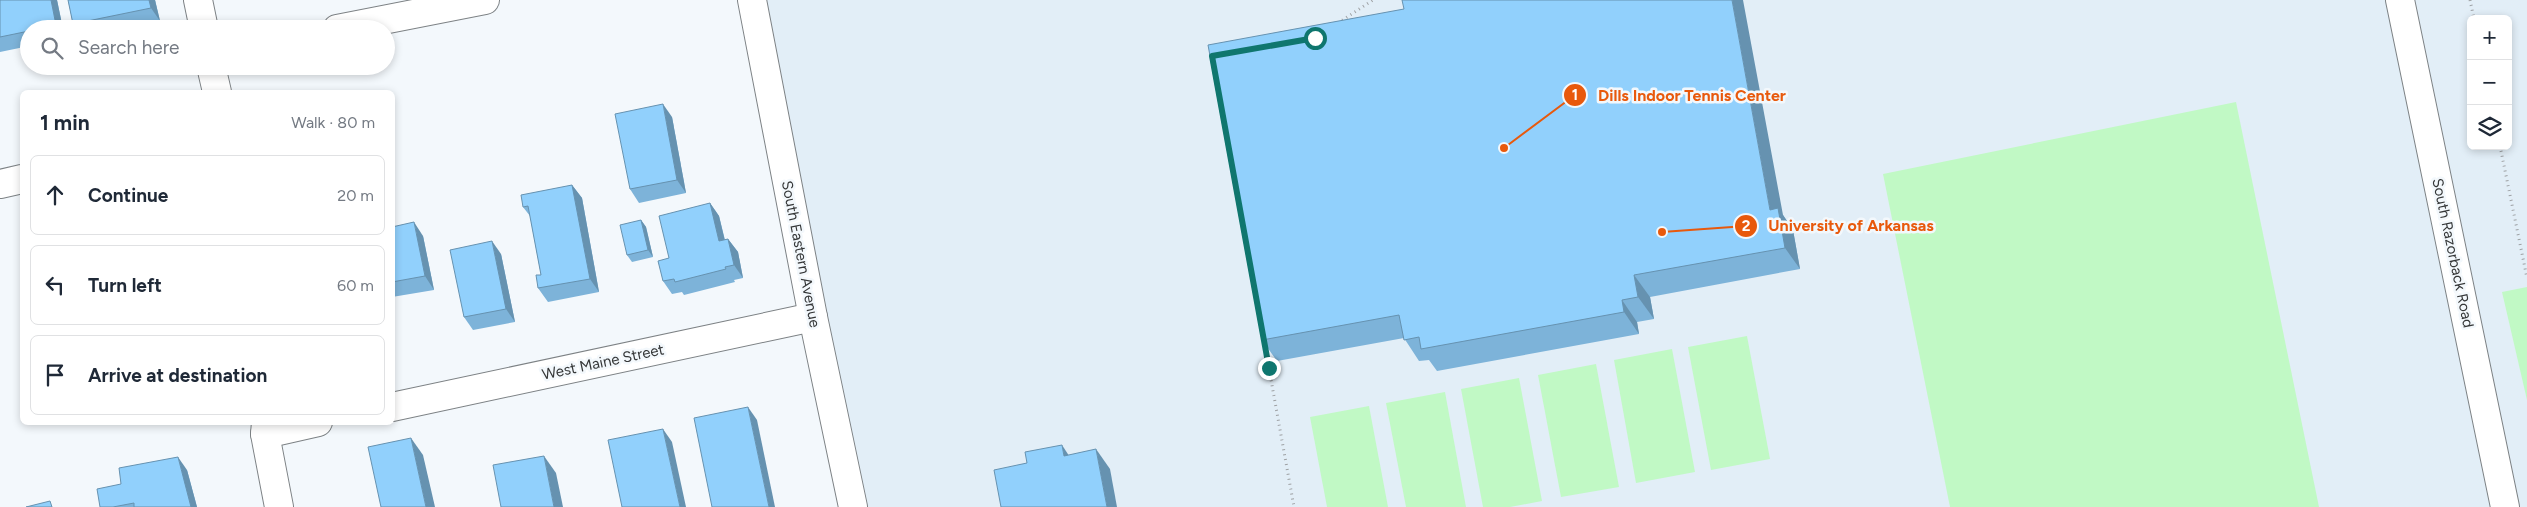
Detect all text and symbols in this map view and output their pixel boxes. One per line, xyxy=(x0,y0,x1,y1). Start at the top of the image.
map controls xyxy=(2467,15,2512,150)
button: + xyxy=(2467,15,2512,60)
search box xyxy=(20,20,395,75)
route start xyxy=(1304,27,1327,50)
icon: search xyxy=(38,34,66,62)
text: Search here xyxy=(78,36,180,59)
button: − xyxy=(2467,60,2512,105)
callout: Dills Indoor Tennis Center xyxy=(1563,80,1796,111)
text: 1 xyxy=(1572,86,1578,104)
text: Dills Indoor Tennis Center xyxy=(1598,86,1786,105)
button: layers xyxy=(2467,105,2512,150)
text: 1 min xyxy=(40,110,90,135)
text: Walk · 80 m xyxy=(291,113,375,132)
street label: South Razorback Road xyxy=(2428,177,2478,329)
street label: South Eastern Avenue xyxy=(778,179,824,329)
icon: ahead xyxy=(41,181,69,209)
text: Continue xyxy=(88,184,168,207)
text: 20 m xyxy=(337,186,374,205)
callout: University of Arkansas xyxy=(1733,210,1943,241)
text: University of Arkansas xyxy=(1768,216,1934,235)
text: 2 xyxy=(1742,217,1751,235)
icon: left xyxy=(41,271,69,299)
text: Turn left xyxy=(88,274,162,297)
text: 60 m xyxy=(337,276,374,295)
street label: West Maine Street xyxy=(540,340,666,384)
route end xyxy=(1258,357,1281,380)
icon: arrive xyxy=(41,361,69,389)
text: Arrive at destination xyxy=(88,364,267,387)

